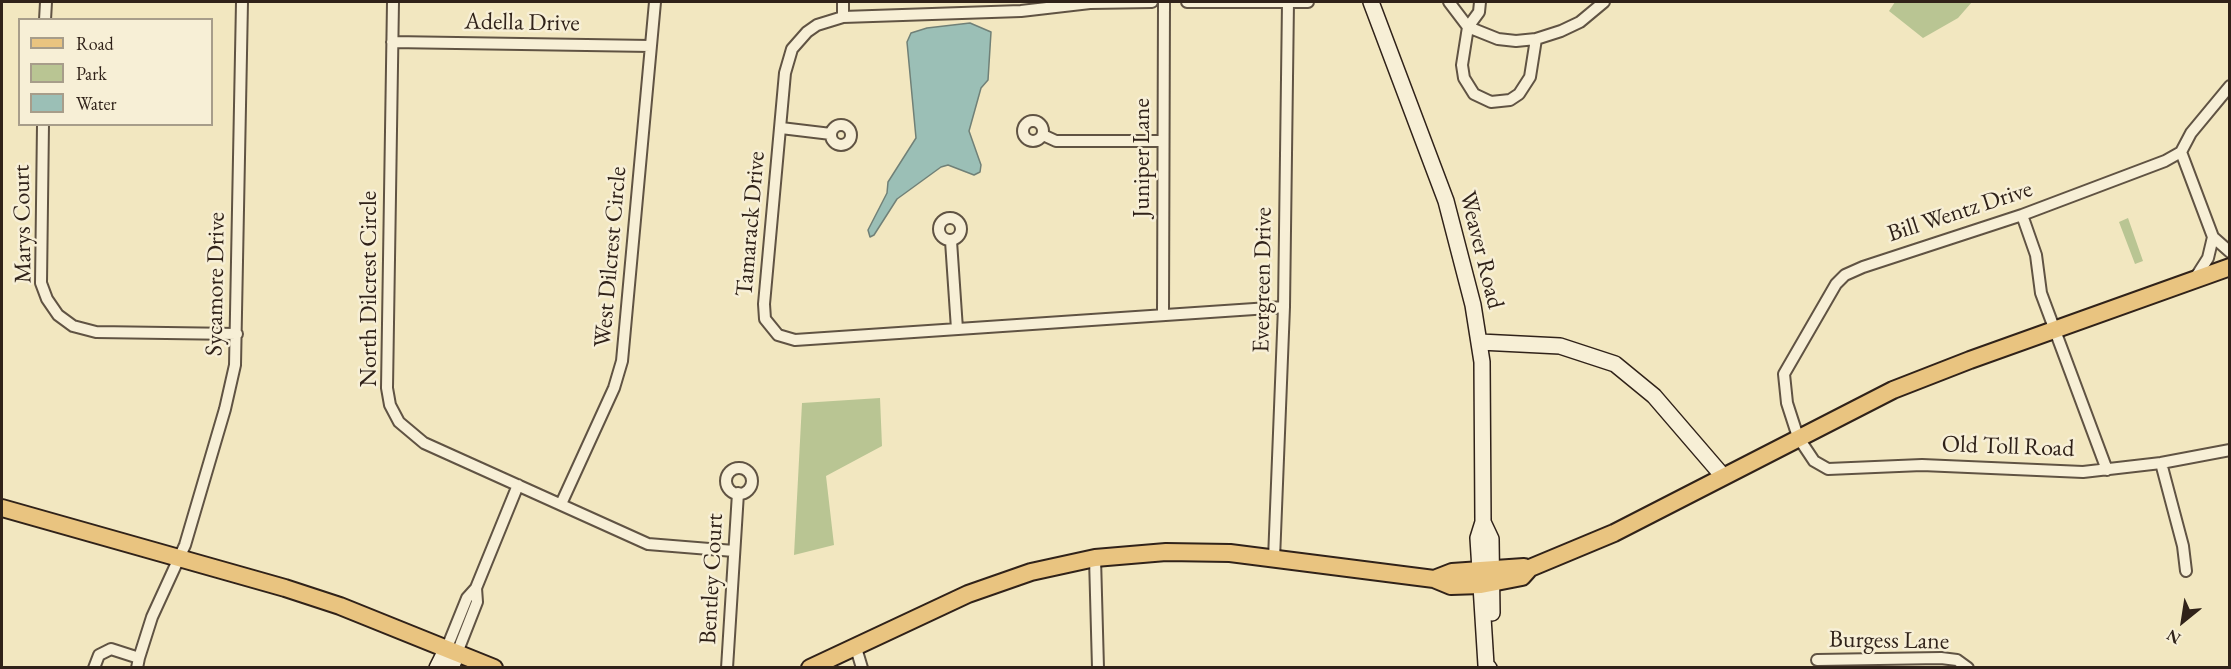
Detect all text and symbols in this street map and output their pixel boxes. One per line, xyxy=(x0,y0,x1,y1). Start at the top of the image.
street label: Adella Drive xyxy=(464,8,580,38)
legend xyxy=(18,18,213,126)
text: Road xyxy=(76,32,114,55)
text: Park xyxy=(76,62,107,85)
text: Water xyxy=(76,92,117,115)
street label: Juniper Lane xyxy=(1128,98,1156,218)
street label: Tamarack Drive xyxy=(730,150,772,298)
street label: Marys Court xyxy=(8,164,38,284)
street label: West Dilcrest Circle xyxy=(589,165,633,349)
street label: Bill Wentz Drive xyxy=(1884,175,2036,249)
street label: Weaver Road xyxy=(1452,188,1510,312)
street label: North Dilcrest Circle xyxy=(355,191,383,387)
street label: Evergreen Drive xyxy=(1247,207,1279,353)
street label: Sycamore Drive xyxy=(200,212,232,356)
street label: Old Toll Road xyxy=(1941,430,2075,464)
street label: Bentley Court xyxy=(694,513,730,645)
north arrow xyxy=(2153,591,2213,651)
text: N xyxy=(2163,625,2185,649)
street label: Burgess Lane xyxy=(1829,626,1949,656)

